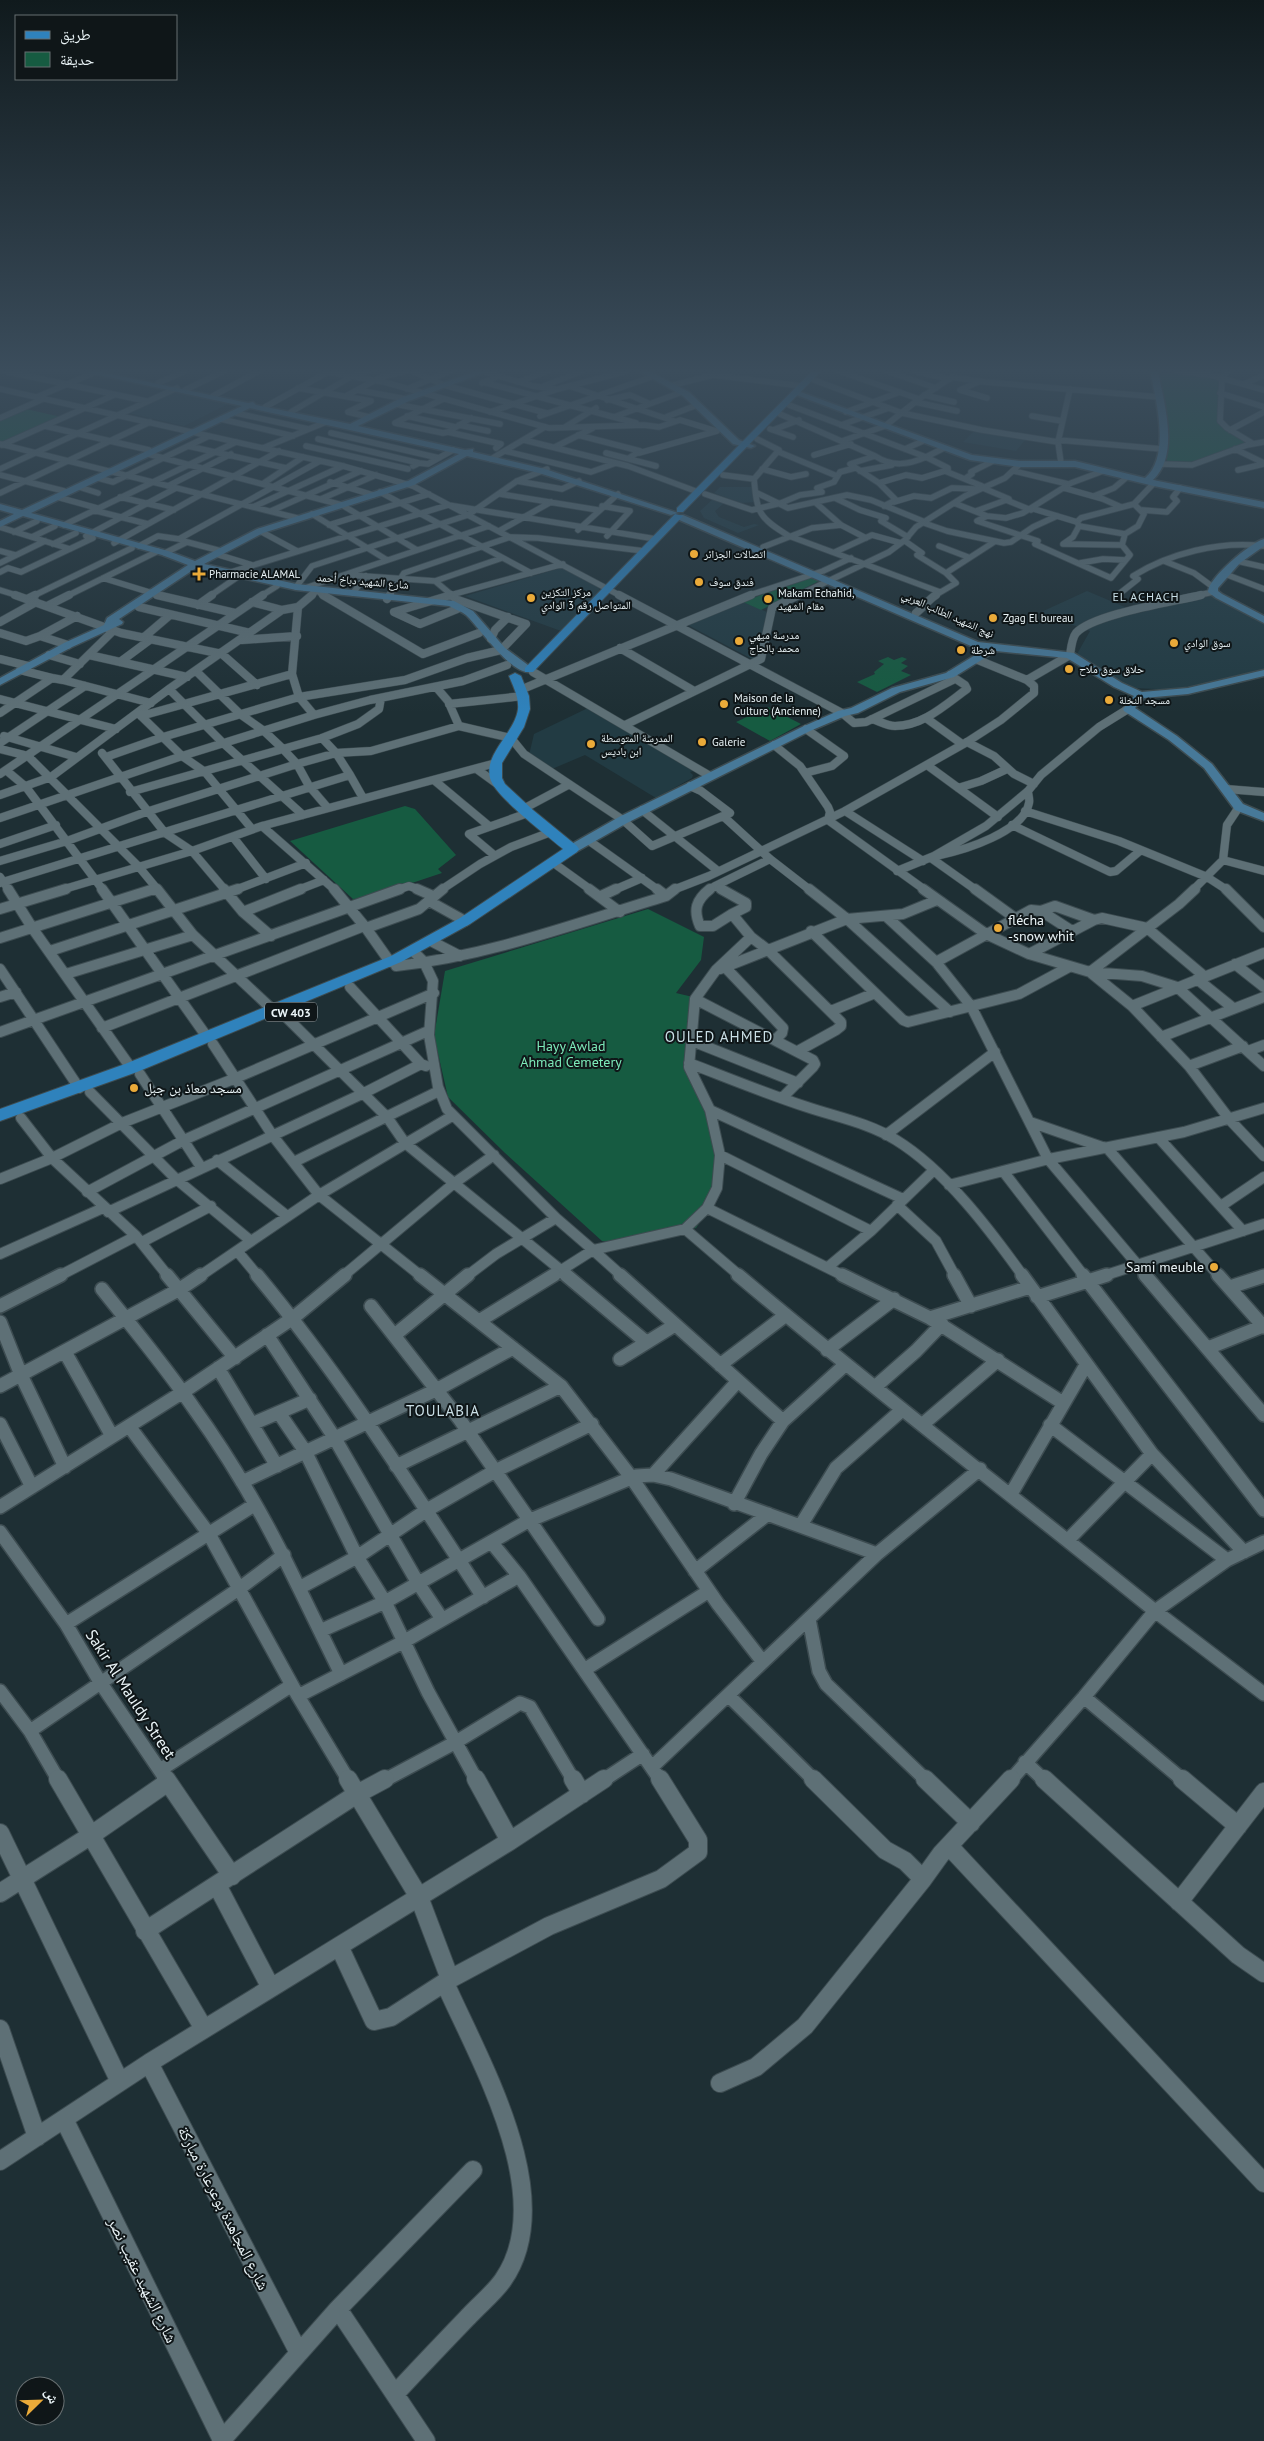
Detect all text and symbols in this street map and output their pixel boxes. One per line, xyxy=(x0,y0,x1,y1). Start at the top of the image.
legend xyxy=(15,15,178,80)
text: طريق xyxy=(60,25,91,45)
text: حديقة xyxy=(60,50,95,69)
place label: اتصالات الجزائر xyxy=(703,547,766,561)
marker: اتصالات الجزائر xyxy=(688,548,700,560)
place label: Pharmacie ALAMAL xyxy=(209,567,301,581)
marker: Pharmacie ALAMAL xyxy=(193,568,205,580)
street label: شارع الشهيد دباخ أحمد xyxy=(317,570,409,592)
place label: فندق سوف xyxy=(709,575,754,589)
marker: فندق سوف xyxy=(693,576,705,588)
place label: مركز التكزين المتواصل رقم 3 الوادي xyxy=(541,585,631,614)
place label: Makam Echahid, مقام الشهيد xyxy=(778,586,854,613)
street label: نهج الشهيد الطالب العربي xyxy=(899,587,996,642)
district label: EL ACHACH xyxy=(1112,589,1180,604)
marker: مركز التكزين المتواصل رقم 3 الوادي xyxy=(525,592,537,604)
marker: Makam Echahid, مقام الشهيد xyxy=(762,593,774,605)
place label: Zgag El bureau xyxy=(1003,611,1073,625)
marker: Zgag El bureau xyxy=(987,612,999,624)
place label: مدرسة ميهي محمد بالحاج xyxy=(749,628,799,655)
marker: مدرسة ميهي محمد بالحاج xyxy=(733,635,745,647)
place label: سوق الوادي xyxy=(1184,636,1231,652)
marker: سوق الوادي xyxy=(1168,637,1180,649)
place label: شرطة xyxy=(971,643,995,657)
marker: شرطة xyxy=(955,644,967,656)
place label: حلاق سوق ملاح xyxy=(1079,662,1144,676)
marker: حلاق سوق ملاح xyxy=(1063,663,1075,675)
place label: Maison de la Culture (Ancienne) xyxy=(734,691,821,718)
place label: مسجد النخلة xyxy=(1119,693,1170,707)
marker: مسجد النخلة xyxy=(1103,694,1115,706)
marker: Maison de la Culture (Ancienne) xyxy=(718,698,730,710)
place label: المدرسة المتوسطة ابن باديس xyxy=(601,731,673,758)
place label: Galerie xyxy=(712,735,746,749)
marker: Galerie xyxy=(696,736,708,748)
marker: المدرسة المتوسطة ابن باديس xyxy=(585,738,597,750)
place label: flécha -snow whit xyxy=(1008,911,1074,945)
marker: flécha -snow whit xyxy=(992,922,1004,934)
road number: CW 403 xyxy=(265,1002,317,1022)
district label: OULED AHMED xyxy=(665,1027,773,1046)
park label: Hayy Awlad Ahmad Cemetery xyxy=(520,1037,622,1071)
place label: مسجد معاذ بن جبل xyxy=(144,1079,242,1097)
marker: مسجد معاذ بن جبل xyxy=(128,1082,140,1094)
place label: Sami meuble xyxy=(1126,1258,1204,1276)
marker: Sami meuble xyxy=(1208,1261,1220,1273)
district label: TOULABIA xyxy=(406,1401,480,1420)
street label: Sakir Al Mauldy Street xyxy=(82,1625,181,1763)
street label: شارع المجاهدة بوعرعارة مباركة xyxy=(173,2123,274,2294)
street label: شارع الشهيد عقيب نصر xyxy=(103,2213,182,2346)
north arrow xyxy=(15,2376,65,2426)
text: ش xyxy=(41,2386,63,2406)

